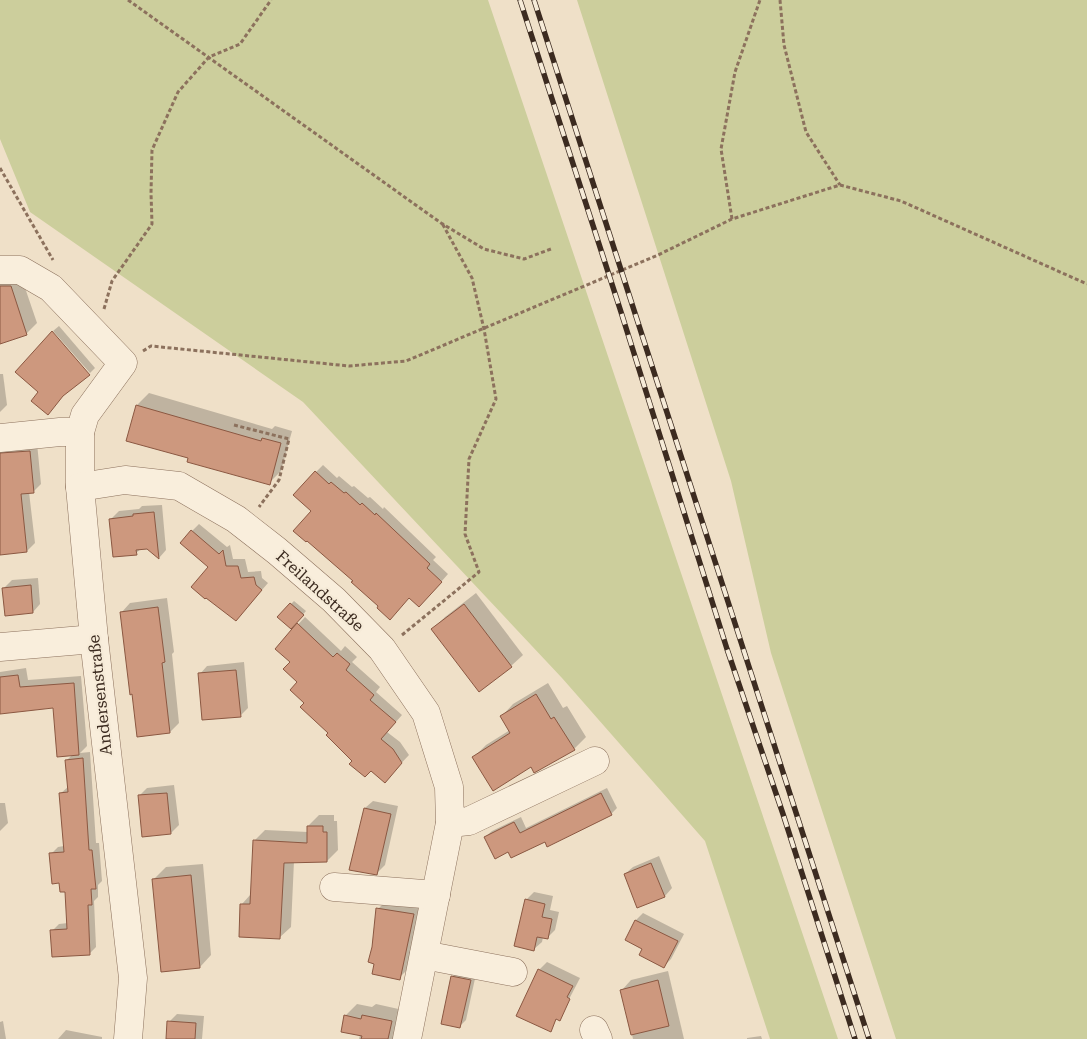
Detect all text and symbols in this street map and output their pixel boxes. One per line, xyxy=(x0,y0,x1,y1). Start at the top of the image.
street label: Freilandstraße xyxy=(272,547,368,635)
street label: Andersenstraße xyxy=(84,634,116,756)

